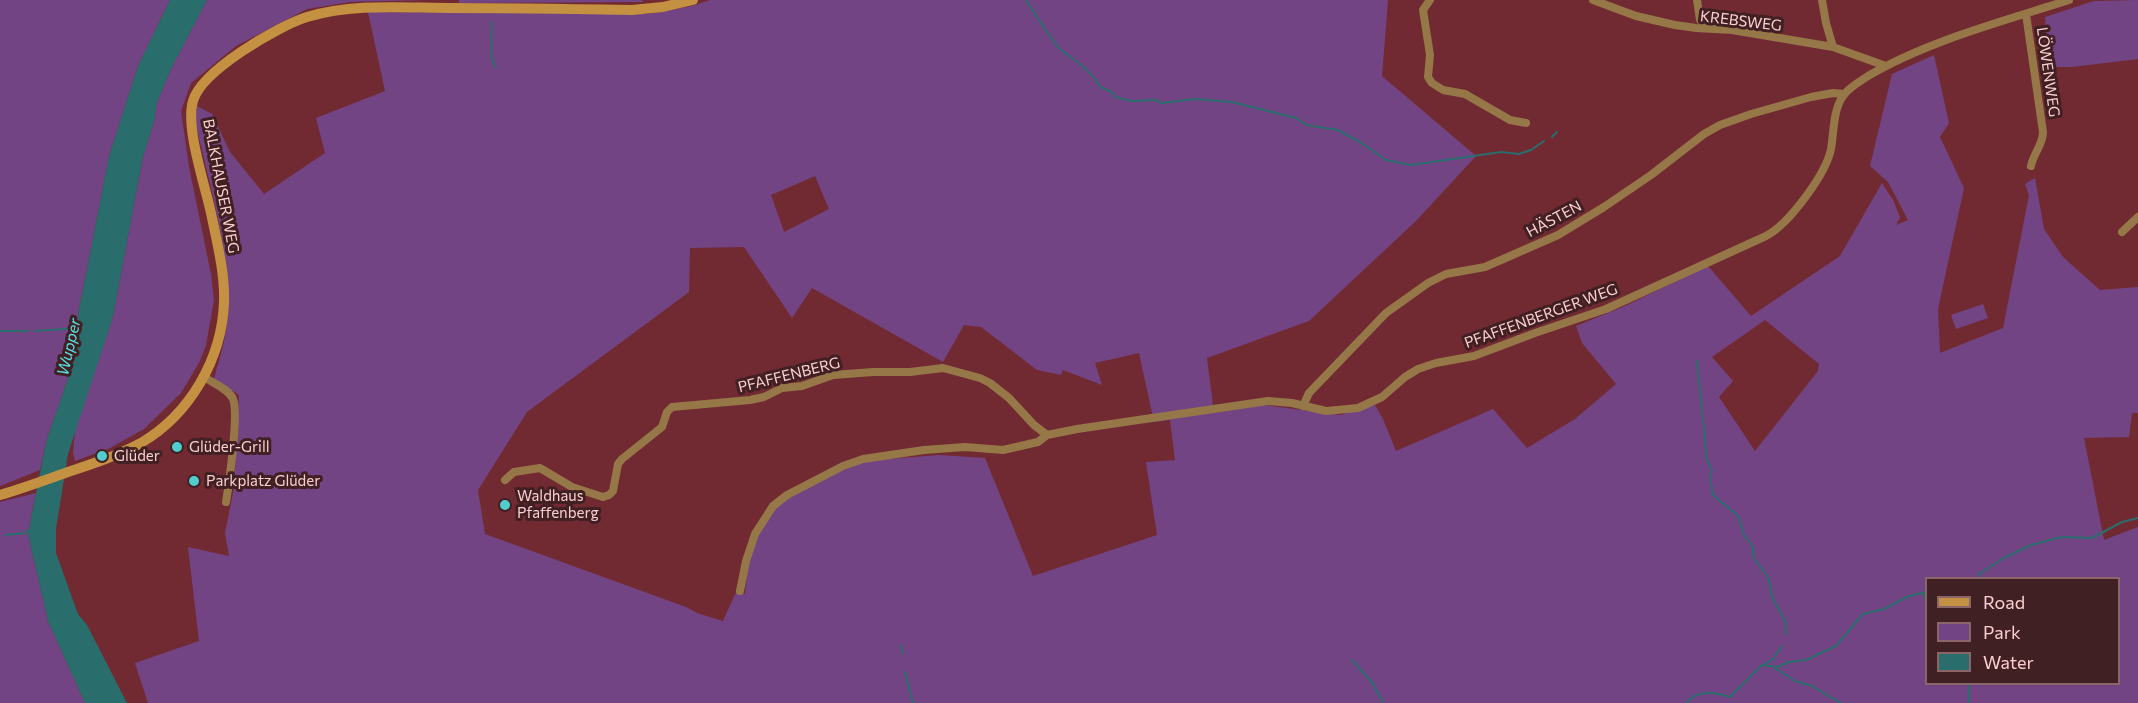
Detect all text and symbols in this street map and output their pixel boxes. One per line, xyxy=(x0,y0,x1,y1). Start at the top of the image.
street label: KREBSWEG xyxy=(1699,7,1783,35)
street label: LÖWENWEG xyxy=(2033,26,2063,118)
street label: BALKHAUSER WEG xyxy=(199,117,243,255)
street label: HÄSTEN xyxy=(1523,197,1585,241)
street label: PFAFFENBERGER WEG xyxy=(1462,280,1620,352)
water label: Wupper xyxy=(53,316,85,378)
street label: PFAFFENBERG xyxy=(736,354,842,396)
place label: Glüder-Grill xyxy=(189,438,270,456)
marker: Glüder-Grill xyxy=(170,440,184,454)
place label: Glüder xyxy=(114,447,160,465)
marker: Glüder xyxy=(95,449,109,463)
place label: Parkplatz Glüder xyxy=(206,472,320,490)
marker: Parkplatz Glüder xyxy=(187,474,201,488)
place label: Waldhaus Pfaffenberg xyxy=(517,487,599,522)
marker: Waldhaus Pfaffenberg xyxy=(498,498,512,512)
legend xyxy=(1925,577,2120,685)
text: Road xyxy=(1983,591,2025,613)
text: Park xyxy=(1983,621,2021,643)
text: Water xyxy=(1983,651,2034,673)

